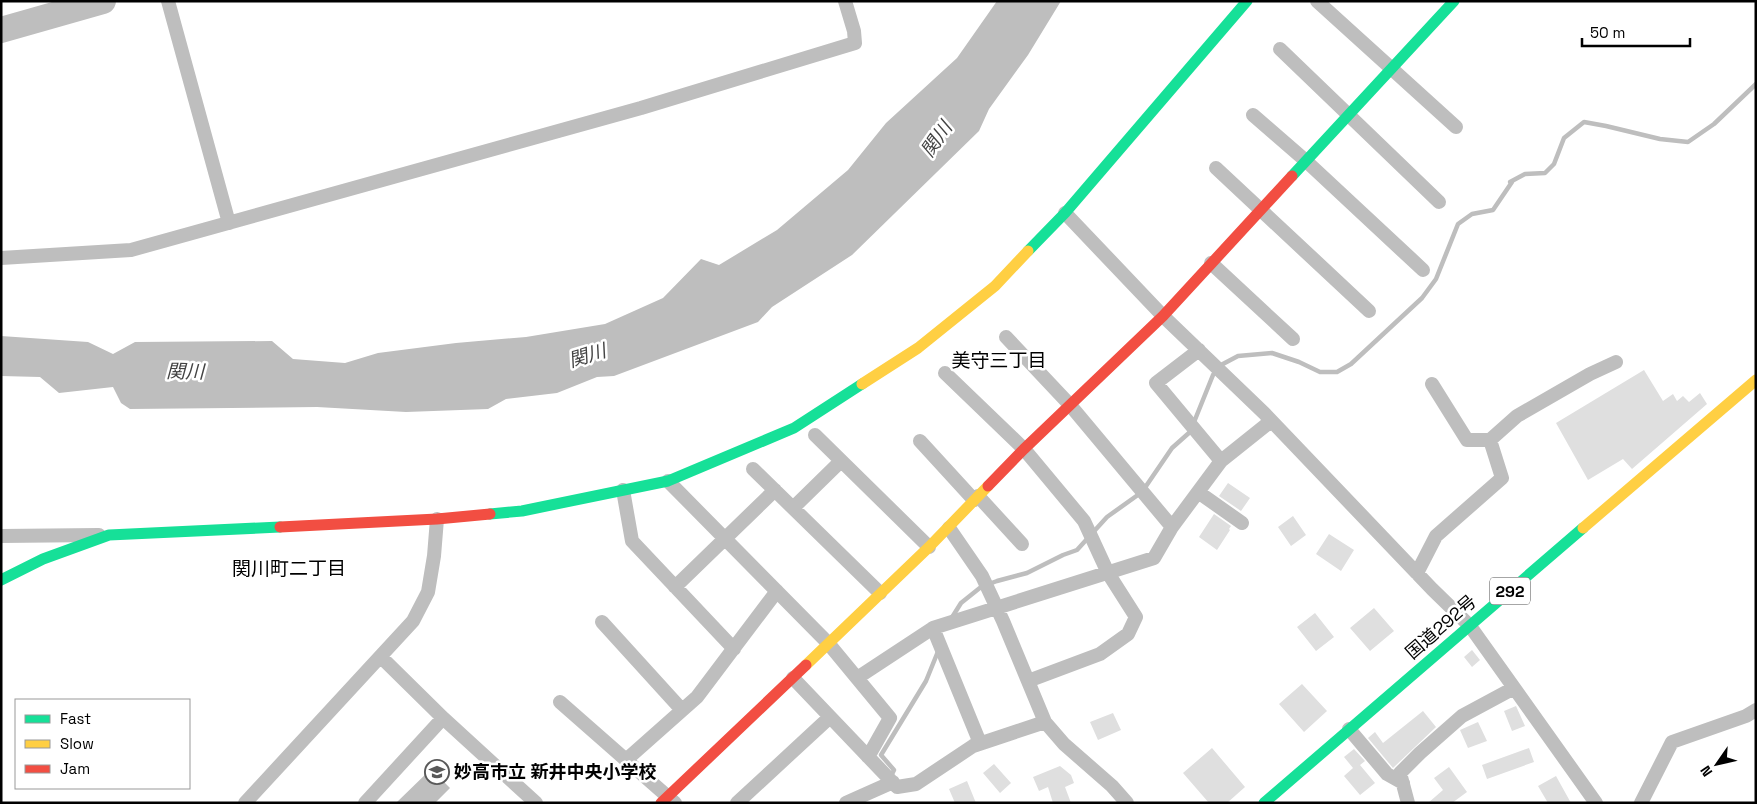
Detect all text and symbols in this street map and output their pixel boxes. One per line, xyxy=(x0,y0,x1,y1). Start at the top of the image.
scale bar xyxy=(1582,15,1690,47)
text: 50 m xyxy=(1590,23,1625,42)
water label: 関川 xyxy=(915,115,959,162)
water label: 関川 xyxy=(565,337,611,373)
district label: 美守三丁目 xyxy=(951,348,1047,373)
water label: 関川 xyxy=(166,359,206,384)
district label: 関川町二丁目 xyxy=(232,556,346,581)
road number: 292 xyxy=(1490,578,1530,604)
street label: 国道292号 xyxy=(1400,590,1481,664)
legend xyxy=(15,699,190,789)
text: Fast xyxy=(60,709,91,728)
text: Slow xyxy=(60,734,94,753)
north arrow xyxy=(1692,739,1742,789)
text: Jam xyxy=(60,759,90,778)
school or university icon: 妙高市立 新井中央小学校 xyxy=(424,759,450,785)
place label: 妙高市立 新井中央小学校 xyxy=(454,760,657,783)
text: N xyxy=(1696,762,1716,780)

